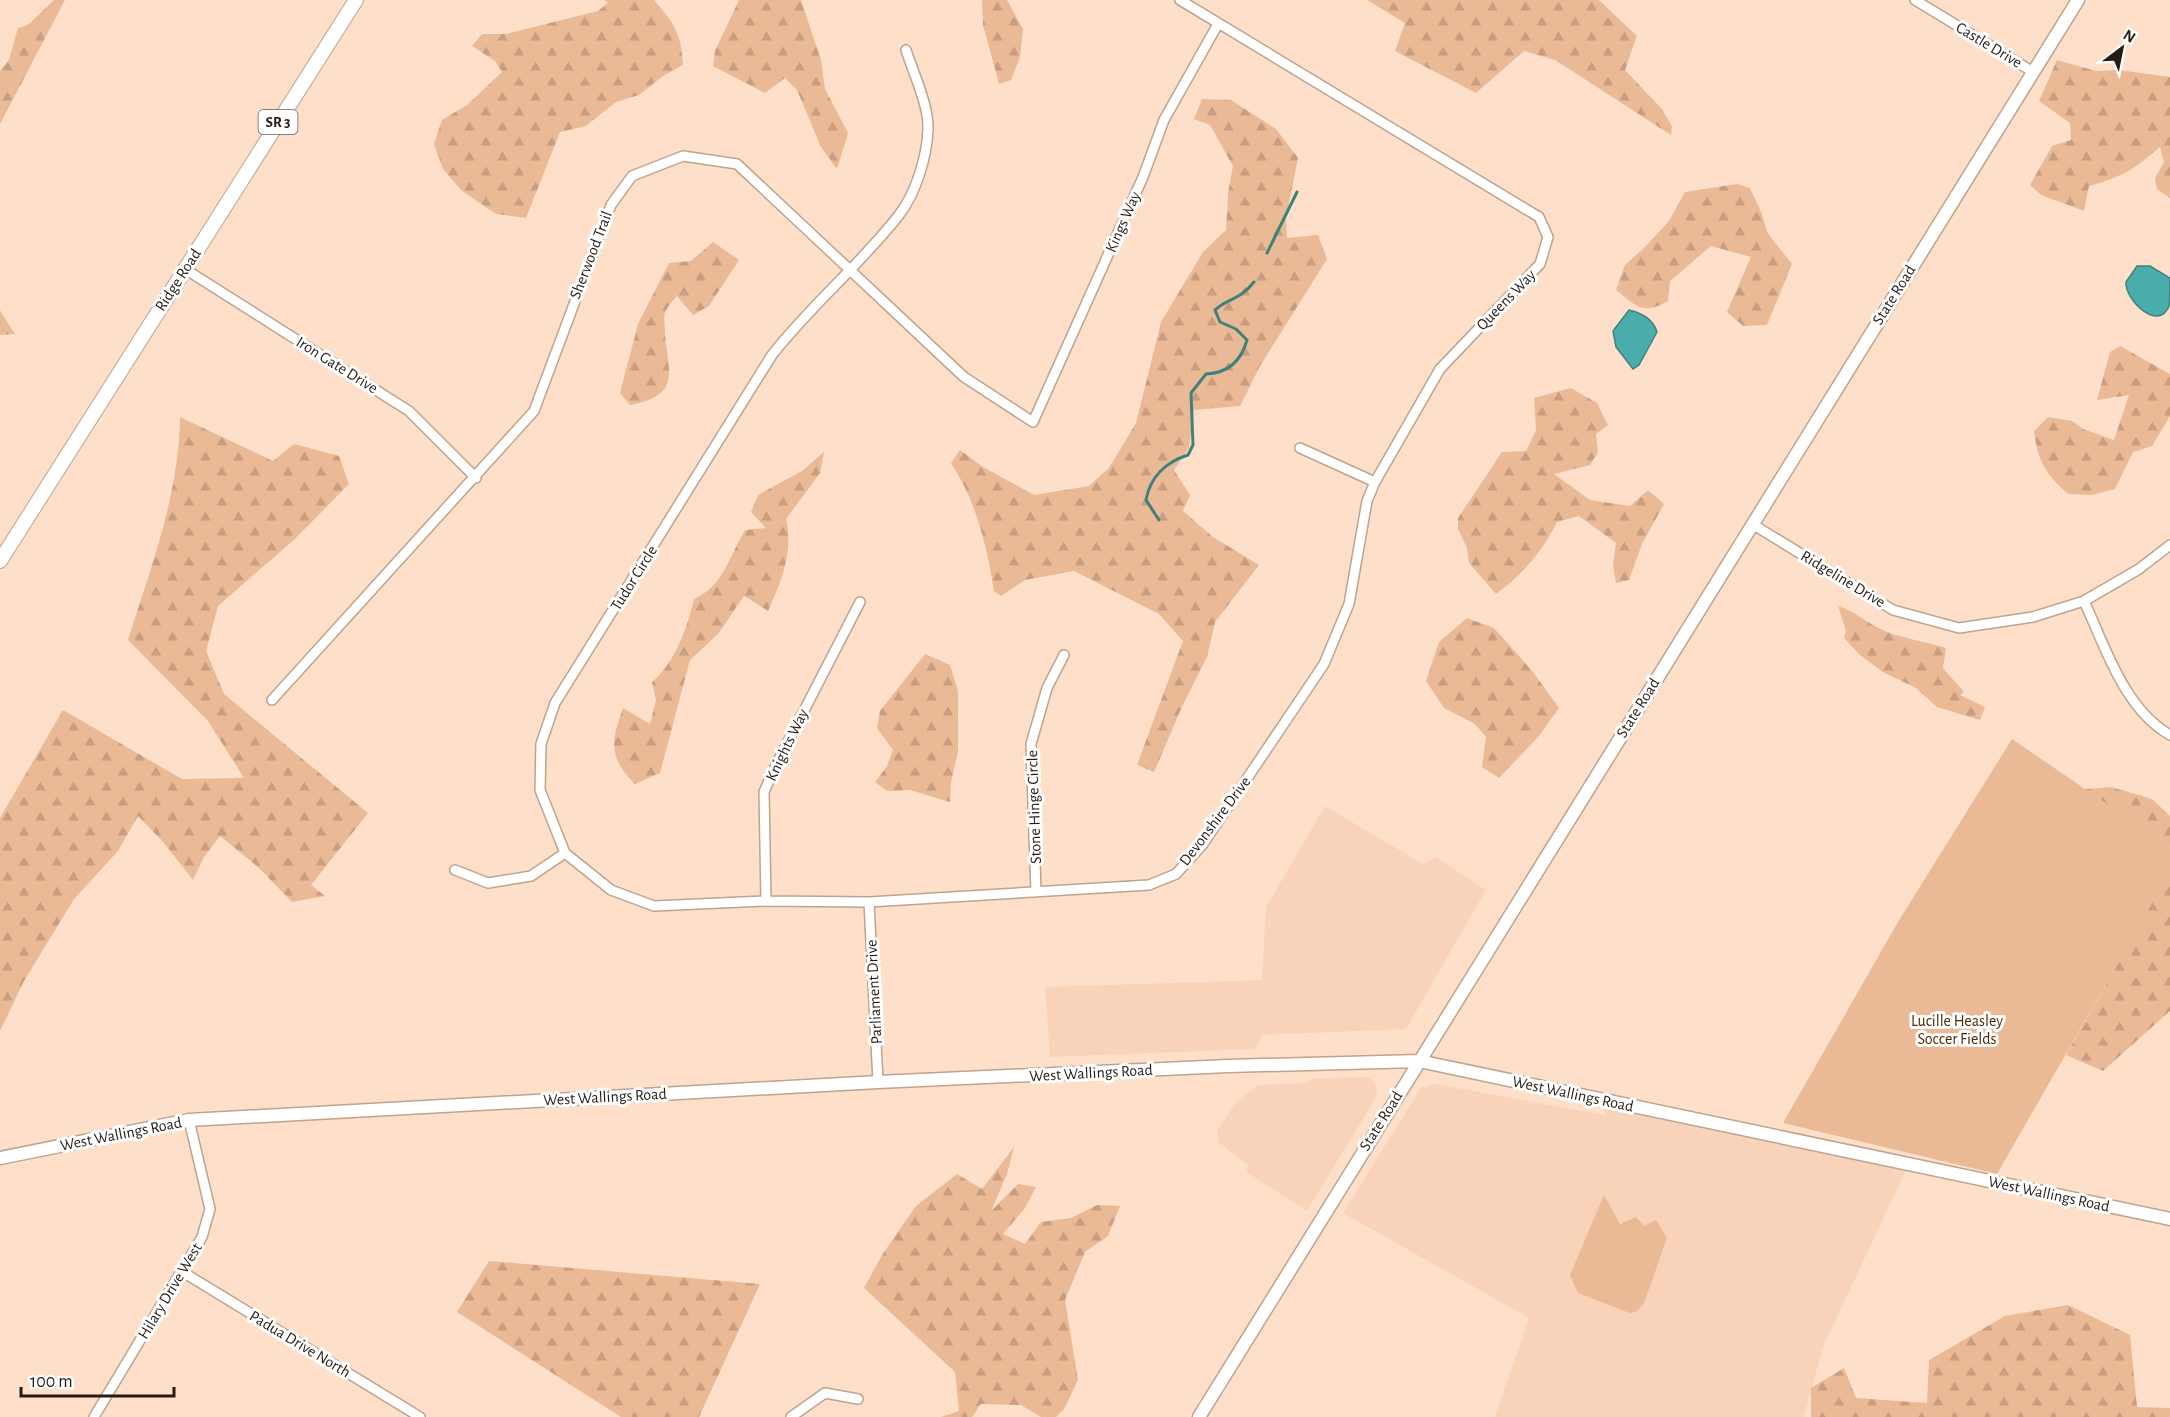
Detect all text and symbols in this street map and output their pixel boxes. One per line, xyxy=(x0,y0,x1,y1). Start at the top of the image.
north arrow xyxy=(2092,18,2152,78)
street label: Castle Drive xyxy=(1953,19,2025,71)
text: N xyxy=(2120,26,2138,46)
road number: SR 3 xyxy=(258,110,298,134)
street label: Kings Way xyxy=(1103,189,1144,255)
street label: Sherwood Trail xyxy=(567,209,615,301)
street label: Ridge Road xyxy=(152,246,204,314)
street label: State Road xyxy=(1870,262,1918,328)
street label: Queens Way xyxy=(1473,266,1539,334)
street label: Iron Gate Drive xyxy=(293,334,381,396)
street label: Tudor Circle xyxy=(608,543,660,613)
street label: Ridgeline Drive xyxy=(1798,548,1888,610)
street label: State Road xyxy=(1614,675,1662,741)
street label: Knights Way xyxy=(763,706,812,784)
street label: Stone Hinge Circle xyxy=(1024,750,1044,864)
street label: Devonshire Drive xyxy=(1176,774,1254,868)
street label: Parliament Drive xyxy=(863,939,885,1045)
park label: Lucille Heasley Soccer Fields xyxy=(1911,1013,2003,1047)
street label: West Wallings Road xyxy=(1029,1062,1153,1084)
street label: West Wallings Road xyxy=(1511,1073,1635,1115)
street label: West Wallings Road xyxy=(543,1086,667,1108)
street label: State Road xyxy=(1357,1088,1405,1154)
street label: West Wallings Road xyxy=(59,1114,183,1154)
street label: West Wallings Road xyxy=(1987,1173,2111,1215)
street label: Hilary Drive West xyxy=(135,1240,206,1342)
street label: Padua Drive North xyxy=(247,1308,353,1380)
scale bar xyxy=(21,1360,174,1398)
text: 100 m xyxy=(30,1373,73,1391)

